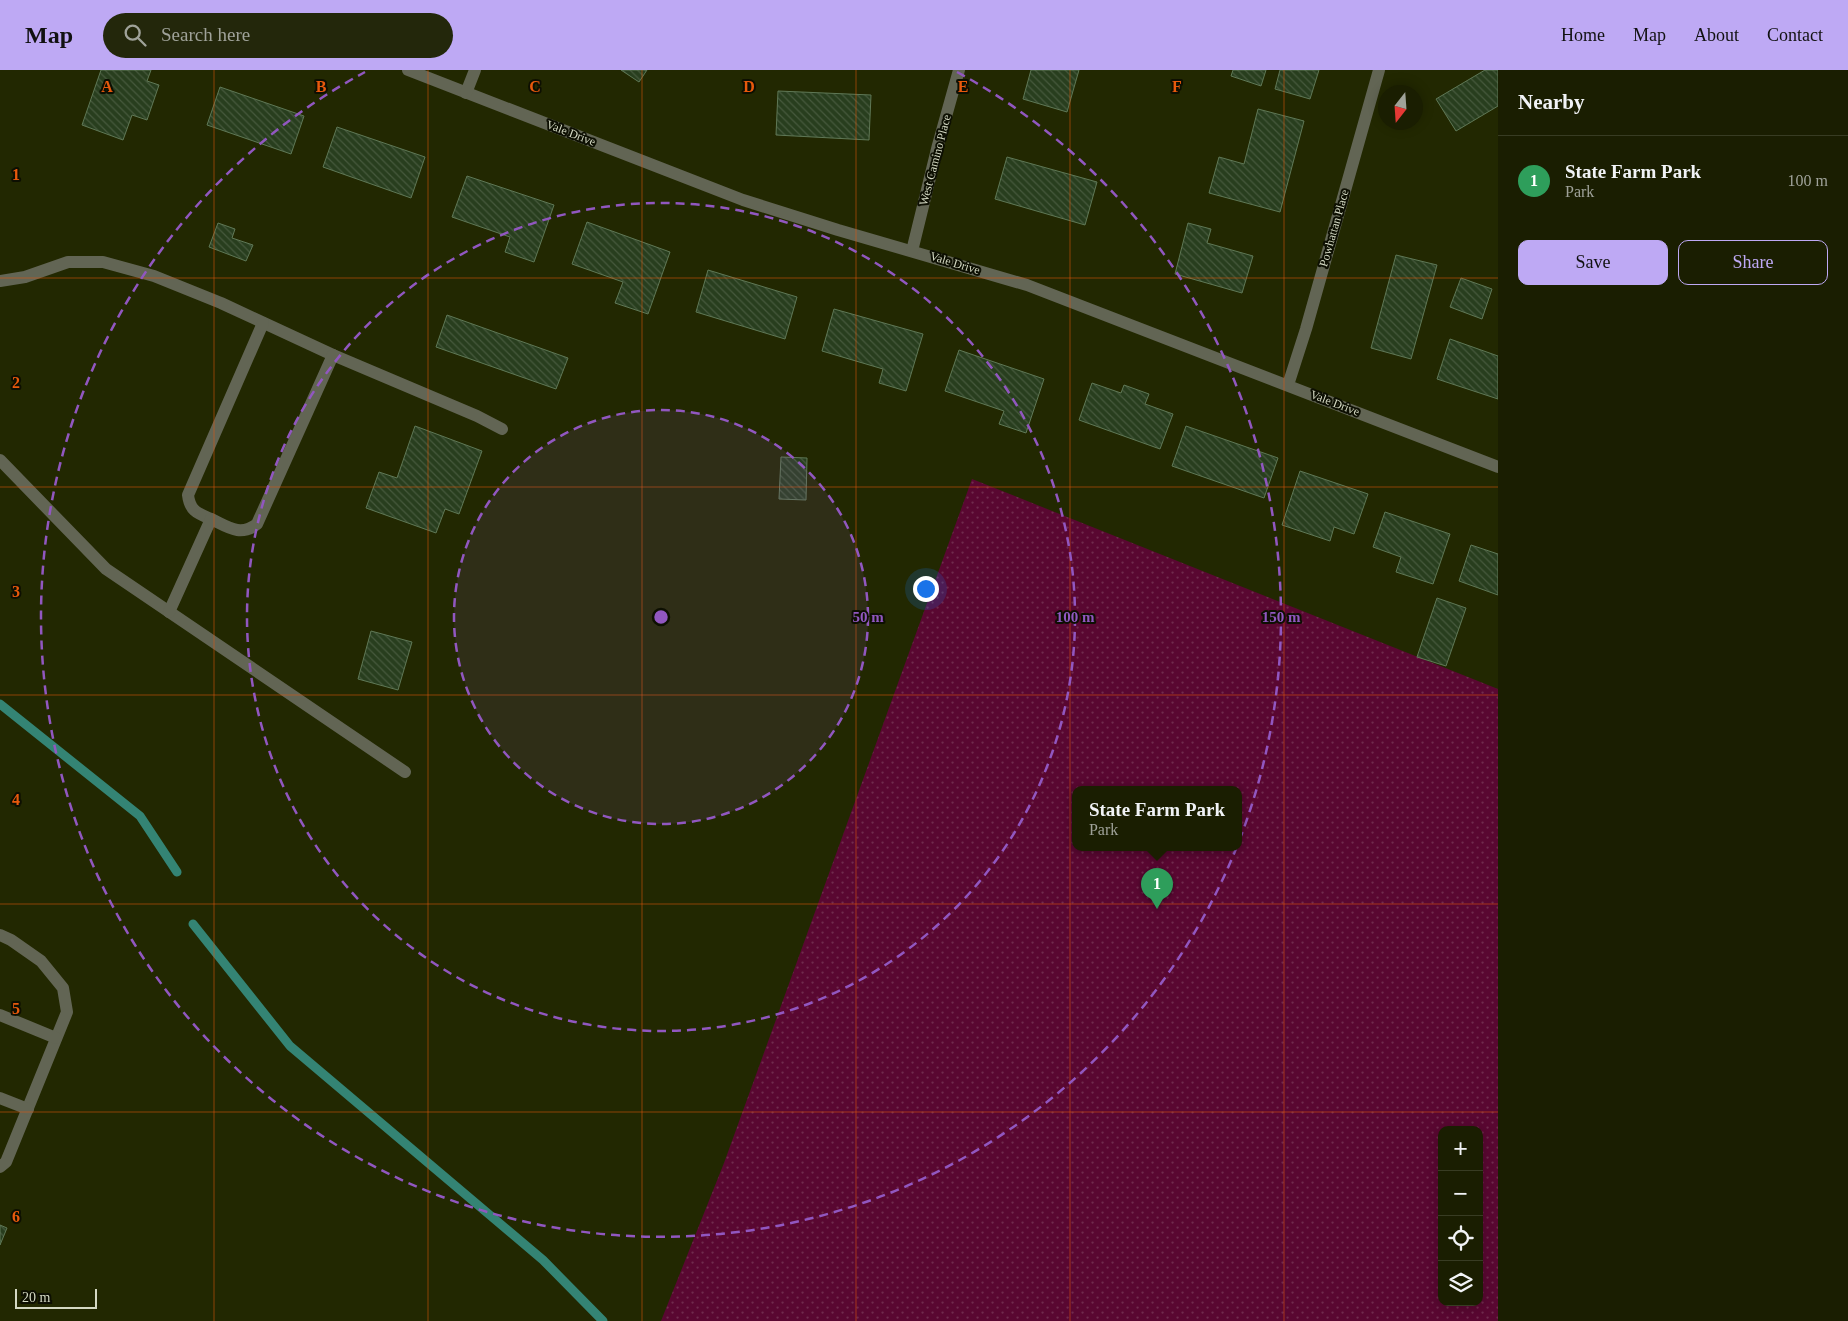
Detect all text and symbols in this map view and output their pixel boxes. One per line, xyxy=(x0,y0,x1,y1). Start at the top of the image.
search box xyxy=(103,13,453,58)
icon: search xyxy=(121,21,149,49)
text: Map xyxy=(25,22,73,48)
text: Search here xyxy=(161,24,250,45)
text: Home xyxy=(1561,25,1605,45)
text: Map xyxy=(1633,25,1666,45)
text: About xyxy=(1694,25,1739,45)
text: Contact xyxy=(1767,25,1823,45)
text: A xyxy=(101,78,113,95)
text: B xyxy=(316,78,327,95)
text: C xyxy=(529,78,541,95)
text: D xyxy=(743,78,755,95)
text: E xyxy=(958,78,968,95)
text: F xyxy=(1172,78,1182,95)
north arrow xyxy=(1378,85,1423,130)
text: Nearby xyxy=(1518,90,1585,114)
street label: West Camino Place xyxy=(916,113,954,207)
street label: Vale Drive xyxy=(544,117,598,149)
text: State Farm Park xyxy=(1565,161,1701,182)
text: 1 xyxy=(12,166,20,183)
text: 1 xyxy=(1530,172,1538,189)
text: 100 m xyxy=(1788,172,1828,189)
text: Park xyxy=(1565,183,1594,200)
street label: Powhattan Place xyxy=(1316,188,1352,268)
button: Save xyxy=(1518,240,1668,285)
button: Share xyxy=(1678,240,1828,285)
street label: Vale Drive xyxy=(928,249,982,277)
text: 2 xyxy=(12,374,20,391)
street label: Vale Drive xyxy=(1308,387,1362,419)
your location xyxy=(913,576,939,602)
text: 3 xyxy=(12,583,20,600)
centre of rings xyxy=(652,608,670,626)
text: 50 m xyxy=(852,609,884,625)
text: 100 m xyxy=(1056,609,1095,625)
text: 150 m xyxy=(1262,609,1301,625)
popup xyxy=(1072,786,1242,851)
text: 4 xyxy=(12,791,20,808)
text: State Farm Park xyxy=(1089,799,1225,820)
text: Park xyxy=(1089,821,1118,838)
pin: 1 xyxy=(1141,868,1173,909)
text: 5 xyxy=(12,1000,20,1017)
map controls xyxy=(1438,1126,1483,1306)
button: + xyxy=(1438,1126,1483,1171)
button: − xyxy=(1438,1171,1483,1216)
text: 6 xyxy=(12,1208,20,1225)
button: locate xyxy=(1438,1216,1483,1261)
button: layers xyxy=(1438,1261,1483,1306)
scale bar xyxy=(15,1286,98,1309)
text: 20 m xyxy=(22,1290,50,1305)

